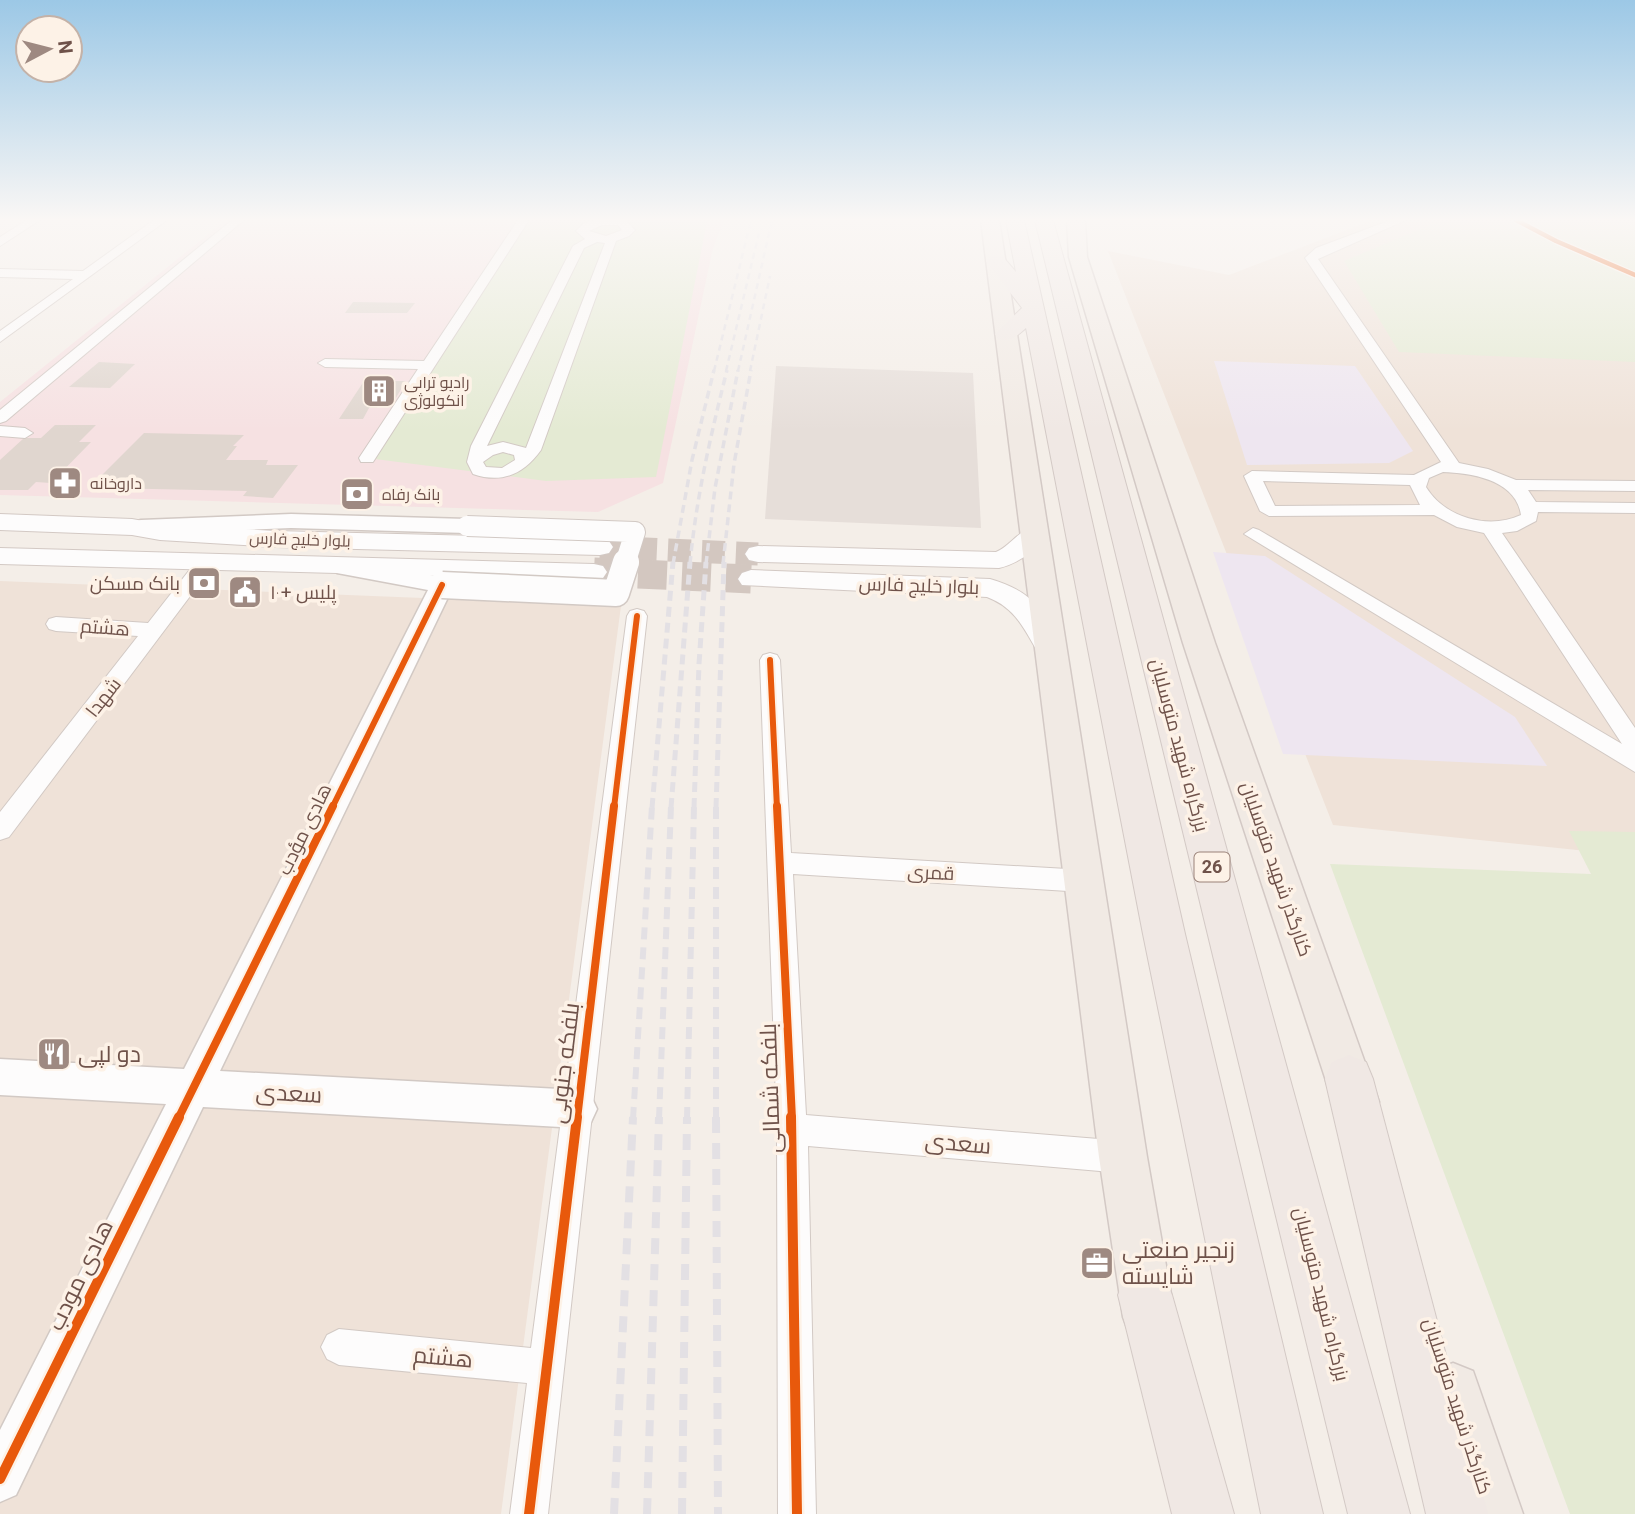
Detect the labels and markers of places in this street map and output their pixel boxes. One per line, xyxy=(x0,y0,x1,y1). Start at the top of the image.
building icon: رادیو تراپی انکولوژی xyxy=(360,372,398,410)
place label: رادیو تراپی انکولوژی xyxy=(404,373,470,411)
pharmacy icon: داروخانه xyxy=(46,464,84,502)
place label: داروخانه xyxy=(90,474,142,493)
bank icon: بانک رفاه xyxy=(338,475,376,513)
place label: بانک رفاه xyxy=(382,485,440,504)
bank icon: بانک مسکن xyxy=(185,564,223,602)
place label: بانک مسکن xyxy=(90,572,180,595)
public building icon: پلیس +۱۰ xyxy=(226,573,264,611)
place label: پلیس +۱۰ xyxy=(270,581,336,605)
restaurant icon: دو لپی xyxy=(35,1035,73,1073)
place label: دو لپی xyxy=(78,1041,141,1068)
place label: زنجیر صنعتی شایسته xyxy=(1122,1237,1235,1290)
office icon: زنجیر صنعتی شایسته xyxy=(1078,1244,1116,1282)

